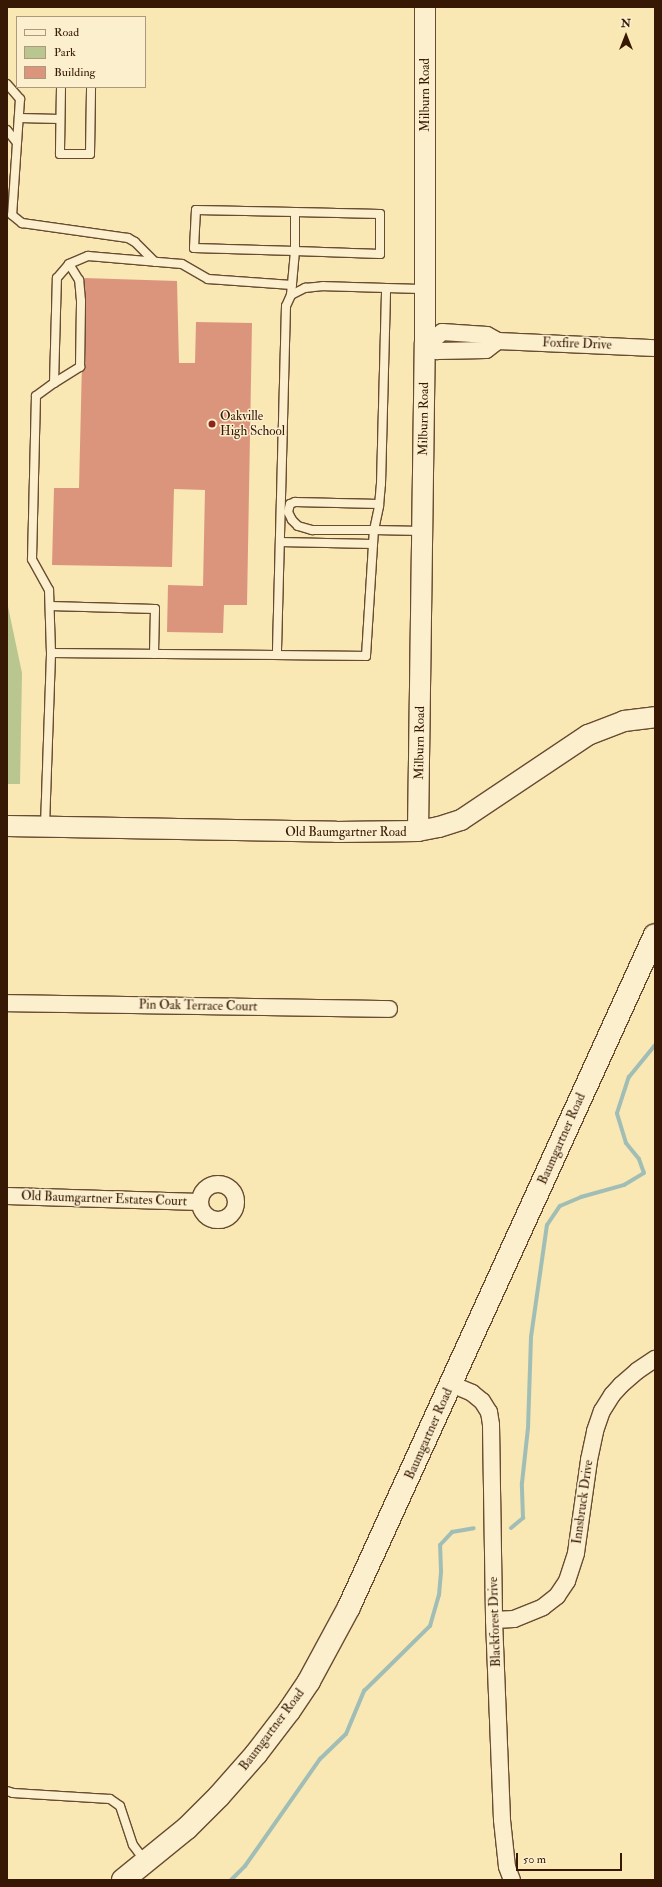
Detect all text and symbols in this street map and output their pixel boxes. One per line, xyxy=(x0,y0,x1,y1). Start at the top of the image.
legend xyxy=(16,16,146,88)
north arrow xyxy=(606,16,646,56)
text: N xyxy=(621,17,631,30)
text: Road xyxy=(54,25,79,40)
text: Park xyxy=(54,45,76,60)
street label: Milburn Road xyxy=(417,58,433,132)
text: Building xyxy=(54,65,95,80)
street label: Foxfire Drive xyxy=(542,335,612,353)
street label: Milburn Road xyxy=(416,382,432,456)
place label: Oakville High School xyxy=(220,409,285,440)
marker: Oakville High School xyxy=(207,419,217,429)
street label: Milburn Road xyxy=(412,706,428,780)
street label: Old Baumgartner Road xyxy=(285,824,407,840)
street label: Pin Oak Terrace Court xyxy=(138,997,258,1015)
street label: Baumgartner Road xyxy=(535,1091,589,1187)
street label: Old Baumgartner Estates Court xyxy=(21,1188,187,1210)
street label: Baumgartner Road xyxy=(402,1386,456,1482)
street label: Innsbruck Drive xyxy=(569,1459,597,1545)
street label: Blackforest Drive xyxy=(486,1577,504,1667)
street label: Baumgartner Road xyxy=(236,1686,308,1774)
scale bar xyxy=(518,1845,624,1871)
text: 50 m xyxy=(523,1852,546,1867)

